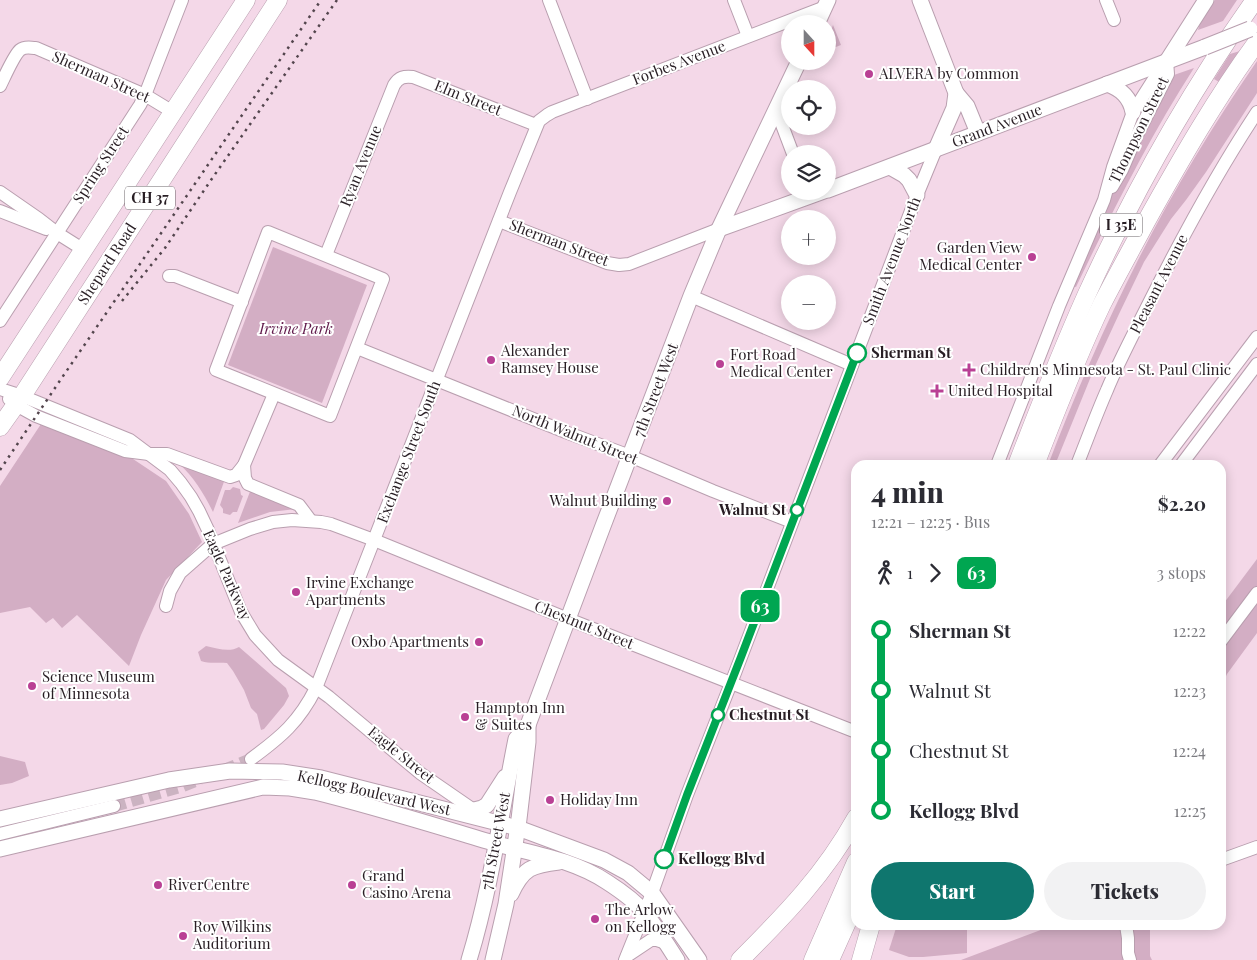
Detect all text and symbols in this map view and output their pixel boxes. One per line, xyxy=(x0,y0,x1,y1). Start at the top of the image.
north arrow xyxy=(781,15,836,70)
map controls xyxy=(781,15,836,330)
street label: Forbes Avenue xyxy=(629,35,728,89)
street label: Sherman Street xyxy=(49,46,154,107)
place label: ALVERA by Common xyxy=(878,63,1019,83)
marker: ALVERA by Common xyxy=(863,68,875,80)
street label: Thompson Street xyxy=(1104,72,1173,186)
street label: Elm Street xyxy=(432,75,506,120)
button: locate xyxy=(781,80,836,135)
street label: Grand Avenue xyxy=(949,99,1045,151)
street label: Spring Street xyxy=(68,121,133,207)
street label: Ryan Avenue xyxy=(335,122,385,209)
button: layers xyxy=(781,145,836,200)
road number: CH 37 xyxy=(125,187,175,210)
street label: Smith Avenue North xyxy=(857,194,925,328)
button: + xyxy=(781,210,836,265)
street label: Sherman Street xyxy=(507,214,613,270)
road number: I 35E xyxy=(1100,214,1142,236)
street label: Shepard Road xyxy=(72,219,140,308)
street label: Pleasant Avenue xyxy=(1125,231,1192,337)
place label: Garden View Medical Center xyxy=(919,237,1022,274)
marker: Garden View Medical Center xyxy=(1026,251,1038,263)
button: − xyxy=(781,275,836,330)
park label: Irvine Park xyxy=(258,318,333,338)
street label: 7th Street West xyxy=(628,339,682,440)
place label: Alexander Ramsey House xyxy=(500,340,599,377)
place label: Sherman St xyxy=(871,342,952,362)
marker: Sherman St xyxy=(847,343,867,363)
place label: Fort Road Medical Center xyxy=(730,344,833,381)
marker: Alexander Ramsey House xyxy=(485,354,497,366)
marker: Fort Road Medical Center xyxy=(714,358,726,370)
place label: Children's Minnesota - St. Paul Clinic xyxy=(980,359,1231,379)
marker: Children's Minnesota - St. Paul Clinic xyxy=(962,363,976,377)
street label: Exchange Street South xyxy=(372,377,445,526)
place label: United Hospital xyxy=(948,380,1053,400)
marker: United Hospital xyxy=(930,384,944,398)
street label: North Walnut Street xyxy=(510,400,642,469)
text: 4 min xyxy=(871,473,944,510)
place label: Walnut Building xyxy=(549,490,657,510)
text: $2.20 xyxy=(1158,490,1206,516)
marker: Walnut Building xyxy=(661,495,673,507)
place label: Walnut St xyxy=(718,499,787,519)
marker: Walnut St xyxy=(790,503,804,517)
text: 12:21 – 12:25 · Bus xyxy=(871,511,990,532)
street label: Eagle Parkway xyxy=(199,526,257,623)
icon: walk xyxy=(871,559,899,587)
icon: forward xyxy=(921,559,949,587)
text: 63 xyxy=(967,561,986,585)
text: 1 xyxy=(907,562,913,583)
text: 3 stops xyxy=(1157,562,1206,583)
place label: Irvine Exchange Apartments xyxy=(305,572,414,609)
marker: Irvine Exchange Apartments xyxy=(290,586,302,598)
line badge: 63 xyxy=(738,590,782,622)
text: 63 xyxy=(751,594,769,618)
street label: Chestnut Street xyxy=(532,595,638,653)
text: Sherman St xyxy=(909,617,1011,643)
text: 12:22 xyxy=(1173,620,1206,641)
place label: Oxbo Apartments xyxy=(351,631,469,651)
marker: Oxbo Apartments xyxy=(473,636,485,648)
place label: Science Museum of Minnesota xyxy=(42,666,156,703)
text: Walnut St xyxy=(909,677,991,703)
marker: Science Museum of Minnesota xyxy=(26,680,38,692)
text: 12:23 xyxy=(1173,680,1206,701)
place label: Hampton Inn & Suites xyxy=(475,697,565,734)
place label: Chestnut St xyxy=(729,704,810,724)
marker: Chestnut St xyxy=(711,708,725,722)
marker: Hampton Inn & Suites xyxy=(459,711,471,723)
street label: Eagle Street xyxy=(364,721,440,788)
text: Chestnut St xyxy=(909,737,1009,763)
text: 12:24 xyxy=(1173,740,1206,761)
street label: Kellogg Boulevard West xyxy=(296,765,454,820)
street label: 7th Street West xyxy=(476,789,514,891)
place label: Holiday Inn xyxy=(560,789,638,809)
marker: Holiday Inn xyxy=(544,794,556,806)
text: Kellogg Blvd xyxy=(909,797,1019,823)
text: 12:25 xyxy=(1174,800,1206,821)
place label: Kellogg Blvd xyxy=(678,848,765,868)
marker: Kellogg Blvd xyxy=(654,849,674,869)
button: Start xyxy=(871,862,1034,920)
button: Tickets xyxy=(1044,862,1206,920)
place label: Grand Casino Arena xyxy=(362,865,452,902)
place label: RiverCentre xyxy=(168,874,250,894)
marker: RiverCentre xyxy=(152,879,164,891)
marker: Grand Casino Arena xyxy=(346,879,358,891)
place label: The Arlow on Kellogg xyxy=(605,899,676,936)
marker: The Arlow on Kellogg xyxy=(589,913,601,925)
place label: Roy Wilkins Auditorium xyxy=(192,916,271,953)
marker: Roy Wilkins Auditorium xyxy=(177,930,189,942)

